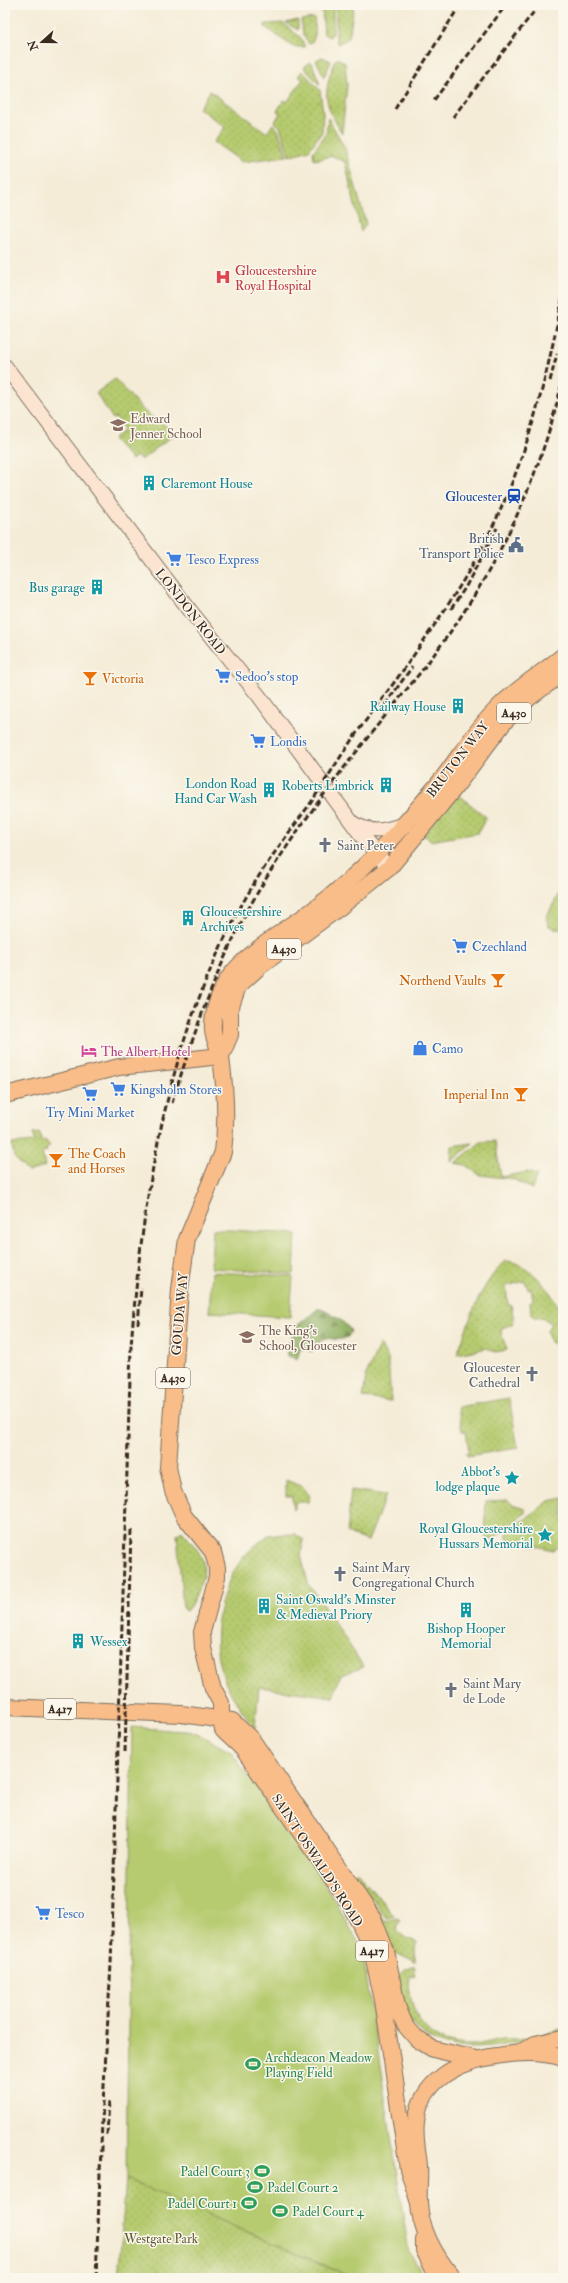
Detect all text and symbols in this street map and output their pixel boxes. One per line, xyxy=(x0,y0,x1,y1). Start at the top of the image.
north arrow xyxy=(22,22,62,62)
text: N xyxy=(25,37,41,53)
place label: Gloucestershire Royal Hospital xyxy=(235,263,317,295)
hospital icon: Gloucestershire Royal Hospital xyxy=(214,268,232,286)
place label: Edward Jenner School xyxy=(129,411,203,442)
school or university icon: Edward Jenner School xyxy=(109,416,127,434)
building icon: Claremont House xyxy=(140,474,158,492)
place label: Claremont House xyxy=(161,476,253,492)
station icon: Gloucester xyxy=(505,487,523,505)
place label: Gloucester xyxy=(445,489,502,505)
place label: British Transport Police xyxy=(419,531,505,563)
public building icon: British Transport Police xyxy=(507,536,525,554)
supermarket icon: Tesco Express xyxy=(165,550,183,568)
place label: Tesco Express xyxy=(186,552,259,569)
street label: LONDON ROAD xyxy=(152,565,229,658)
building icon: Bus garage xyxy=(88,578,106,596)
place label: Bus garage xyxy=(29,580,86,596)
supermarket icon: Sedoo's stop xyxy=(214,667,232,685)
bar icon: Victoria xyxy=(81,669,99,687)
place label: Sedoo's stop xyxy=(235,669,299,686)
place label: Victoria xyxy=(102,671,145,687)
building icon: Railway House xyxy=(449,697,467,715)
place label: Railway House xyxy=(370,699,447,716)
road number: A430 xyxy=(497,703,531,723)
street label: BRUTON WAY xyxy=(423,718,493,801)
supermarket icon: Londis xyxy=(249,732,267,750)
place label: Londis xyxy=(270,734,307,750)
place label: London Road Hand Car Wash xyxy=(174,776,258,807)
building icon: Roberts Limbrick xyxy=(377,776,395,794)
place label: Roberts Limbrick xyxy=(282,778,375,794)
building icon: London Road Hand Car Wash xyxy=(260,781,278,799)
church icon: Saint Peter xyxy=(316,836,334,854)
place label: Saint Peter xyxy=(337,838,394,854)
place label: Gloucestershire Archives xyxy=(199,904,282,935)
building icon: Gloucestershire Archives xyxy=(179,909,197,927)
supermarket icon: Czechland xyxy=(451,937,469,955)
road number: A430 xyxy=(267,939,301,959)
place label: Czechland xyxy=(472,939,528,955)
bar icon: Northend Vaults xyxy=(489,971,507,989)
place label: Northend Vaults xyxy=(399,973,487,989)
shop icon: Camo xyxy=(411,1039,429,1057)
place label: Camo xyxy=(432,1041,463,1057)
hotel icon: The Albert Hotel xyxy=(80,1042,98,1060)
place label: The Albert Hotel xyxy=(101,1044,191,1060)
supermarket icon: Kingsholm Stores xyxy=(109,1080,127,1098)
place label: Kingsholm Stores xyxy=(130,1082,222,1098)
supermarket icon: Try Mini Market xyxy=(81,1085,99,1103)
bar icon: Imperial Inn xyxy=(512,1085,530,1103)
place label: Imperial Inn xyxy=(443,1087,509,1104)
place label: Try Mini Market xyxy=(46,1105,134,1122)
place label: The Coach and Horses xyxy=(68,1146,126,1177)
bar icon: The Coach and Horses xyxy=(47,1151,65,1169)
street label: GOUDA WAY xyxy=(168,1271,192,1356)
place label: The King's School, Gloucester xyxy=(259,1323,357,1354)
school or university icon: The King's School, Gloucester xyxy=(238,1328,256,1346)
place label: Gloucester Cathedral xyxy=(463,1360,521,1391)
church icon: Gloucester Cathedral xyxy=(523,1365,541,1383)
road number: A430 xyxy=(156,1368,190,1388)
place label: Abbot's lodge plaque xyxy=(435,1464,501,1496)
place icon: Abbot's lodge plaque xyxy=(503,1469,521,1487)
place label: Royal Gloucestershire Hussars Memorial xyxy=(419,1521,534,1552)
place icon: Royal Gloucestershire Hussars Memorial xyxy=(536,1526,554,1544)
place label: Saint Mary Congregational Church xyxy=(352,1560,475,1591)
church icon: Saint Mary Congregational Church xyxy=(331,1565,349,1583)
place label: Saint Oswald's Minster & Medieval Priory xyxy=(276,1592,396,1624)
building icon: Saint Oswald's Minster & Medieval Priory xyxy=(255,1597,273,1615)
building icon: Bishop Hooper Memorial xyxy=(457,1601,475,1619)
place label: Bishop Hooper Memorial xyxy=(427,1621,505,1652)
building icon: Wessex xyxy=(69,1632,87,1650)
place label: Wessex xyxy=(89,1634,128,1650)
place label: Saint Mary de Lode xyxy=(463,1676,521,1707)
church icon: Saint Mary de Lode xyxy=(442,1681,460,1699)
road number: A417 xyxy=(44,1699,76,1719)
street label: SAINT OSWALD'S ROAD xyxy=(268,1791,366,1930)
supermarket icon: Tesco xyxy=(34,1904,52,1922)
place label: Tesco xyxy=(55,1906,84,1922)
road number: A417 xyxy=(356,1941,388,1961)
place label: Archdeacon Meadow Playing Field xyxy=(264,2050,373,2082)
sports icon: Archdeacon Meadow Playing Field xyxy=(244,2055,262,2073)
sports icon: Padel Court 3 xyxy=(253,2162,271,2180)
place label: Padel Court 3 xyxy=(180,2164,250,2180)
sports icon: Padel Court 2 xyxy=(246,2178,264,2196)
place label: Padel Court 2 xyxy=(267,2180,339,2196)
sports icon: Padel Court 1 xyxy=(240,2194,258,2212)
place label: Padel Court 1 xyxy=(168,2196,237,2212)
sports icon: Padel Court 4 xyxy=(271,2202,289,2220)
place label: Padel Court 4 xyxy=(292,2204,365,2220)
park label: Westgate Park xyxy=(123,2231,199,2247)

